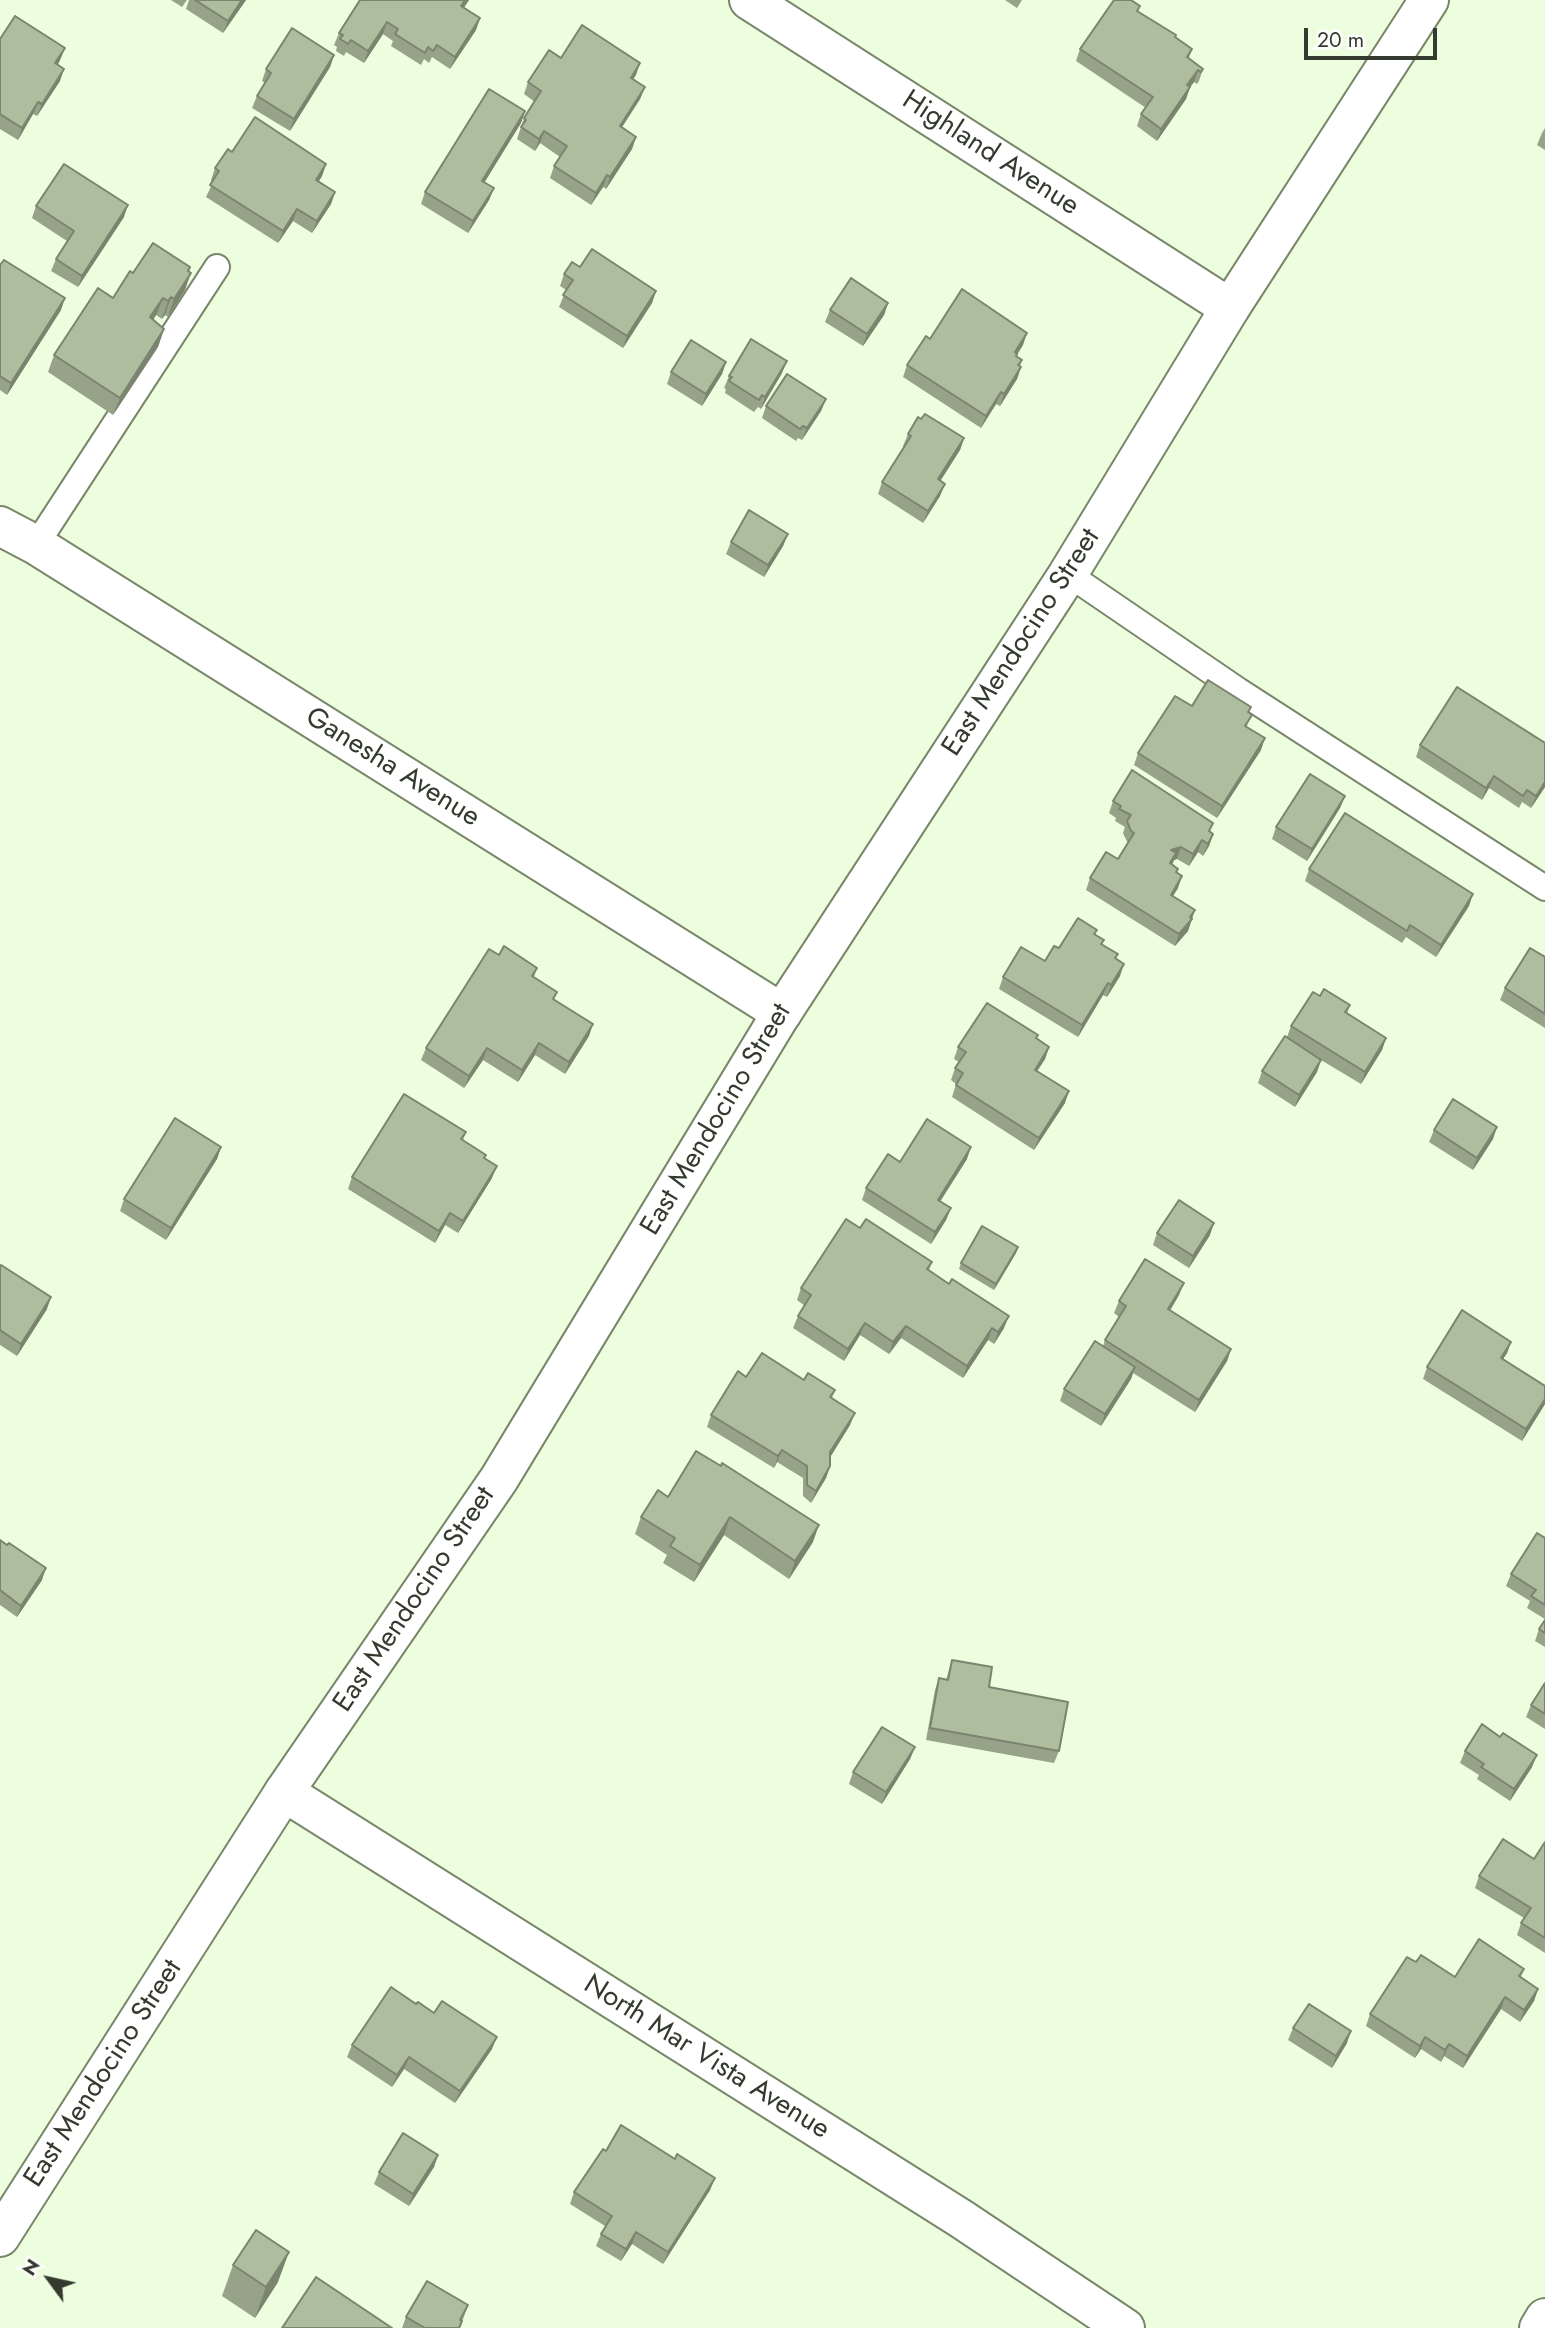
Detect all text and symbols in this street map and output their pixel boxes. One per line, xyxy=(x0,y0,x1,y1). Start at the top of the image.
scale bar xyxy=(1307,14,1440,58)
text: 20 m xyxy=(1317,25,1364,55)
street label: Highland Avenue xyxy=(895,84,1085,224)
street label: East Mendocino Street xyxy=(936,523,1108,763)
street label: Ganesha Avenue xyxy=(299,701,485,835)
street label: East Mendocino Street xyxy=(635,998,799,1242)
street label: East Mendocino Street xyxy=(327,1481,503,1719)
street label: East Mendocino Street xyxy=(18,1954,190,2194)
street label: North Mar Vista Avenue xyxy=(577,1969,835,2147)
north arrow xyxy=(14,2244,84,2314)
text: N xyxy=(16,2254,46,2281)

